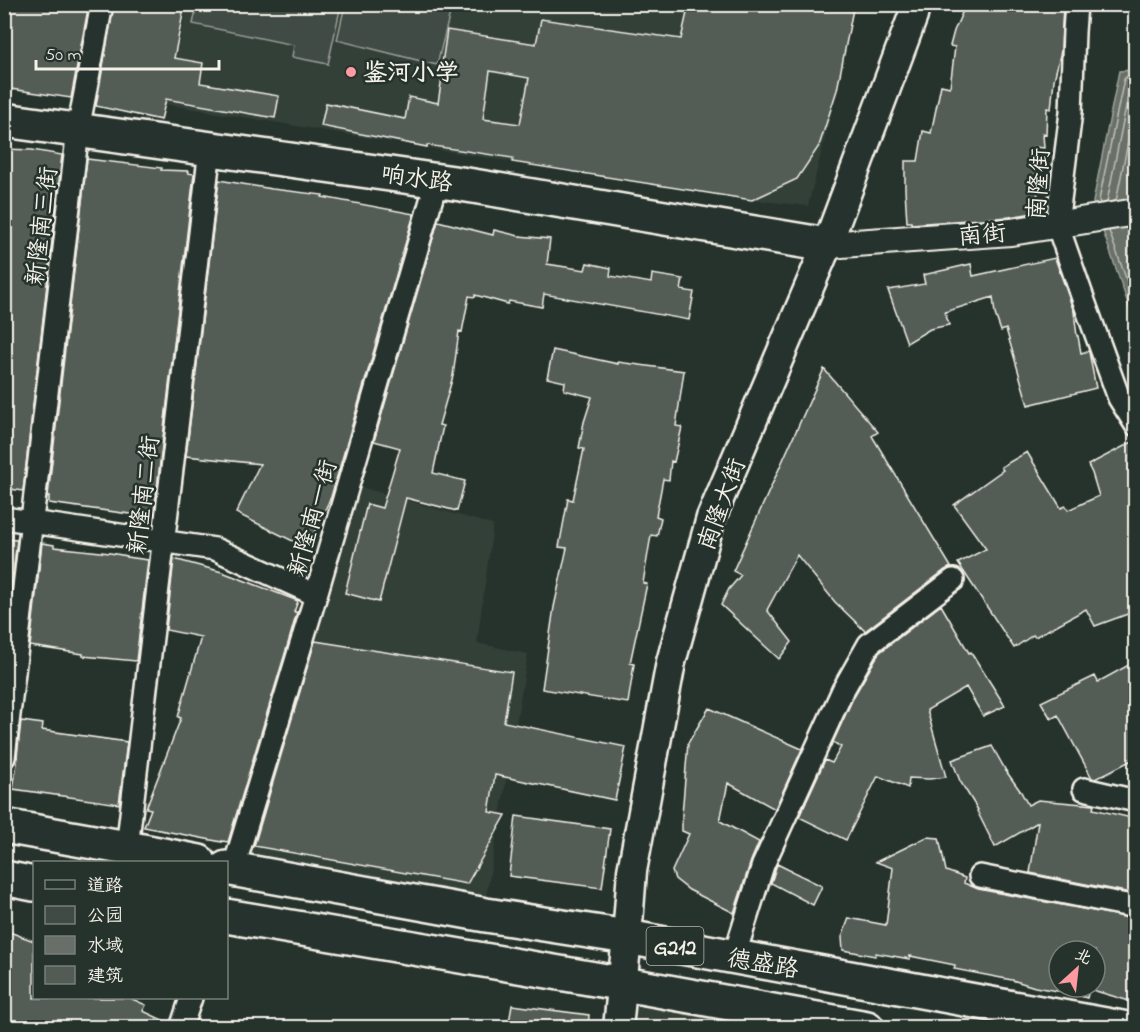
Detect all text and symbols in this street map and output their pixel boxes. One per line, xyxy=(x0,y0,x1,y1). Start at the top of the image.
scale bar xyxy=(36,33,219,71)
text: 50 m xyxy=(45,43,82,69)
place label: 鉴河小学 xyxy=(363,57,459,92)
marker: 鉴河小学 xyxy=(344,65,358,79)
street label: 南隆街 xyxy=(1021,147,1060,221)
street label: 响水路 xyxy=(379,158,455,203)
street label: 新隆南三街 xyxy=(19,165,68,288)
street label: 南街 xyxy=(957,217,1008,256)
street label: 新隆南二街 xyxy=(121,434,170,557)
street label: 南隆大街 xyxy=(690,454,756,556)
street label: 新隆南一街 xyxy=(281,456,348,581)
legend xyxy=(33,861,228,999)
text: 道路 xyxy=(87,874,123,900)
text: 公园 xyxy=(87,904,123,930)
road number: G212 xyxy=(646,927,704,965)
text: 水域 xyxy=(87,934,123,960)
north arrow xyxy=(1047,939,1107,999)
street label: 德盛路 xyxy=(724,942,801,989)
text: 北 xyxy=(1070,943,1095,972)
text: 建筑 xyxy=(87,964,123,990)

